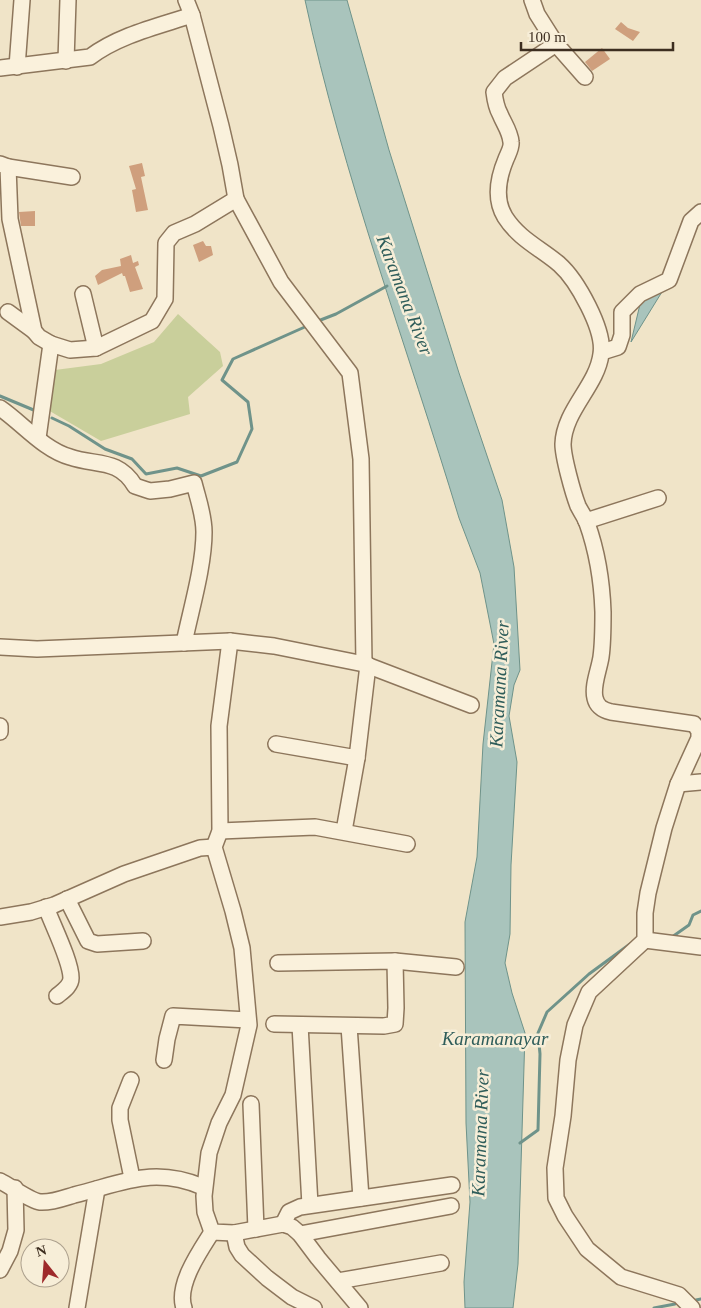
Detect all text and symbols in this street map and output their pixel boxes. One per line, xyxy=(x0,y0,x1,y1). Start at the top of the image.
scale bar xyxy=(521,20,674,52)
text: 100 m xyxy=(528,29,566,45)
water label: Karamana River xyxy=(372,231,438,359)
water label: Karamana River xyxy=(485,619,513,749)
water label: Karamanayar xyxy=(441,1028,549,1049)
water label: Karamana River xyxy=(467,1068,493,1198)
north arrow xyxy=(20,1238,70,1288)
text: N xyxy=(34,1242,48,1260)

